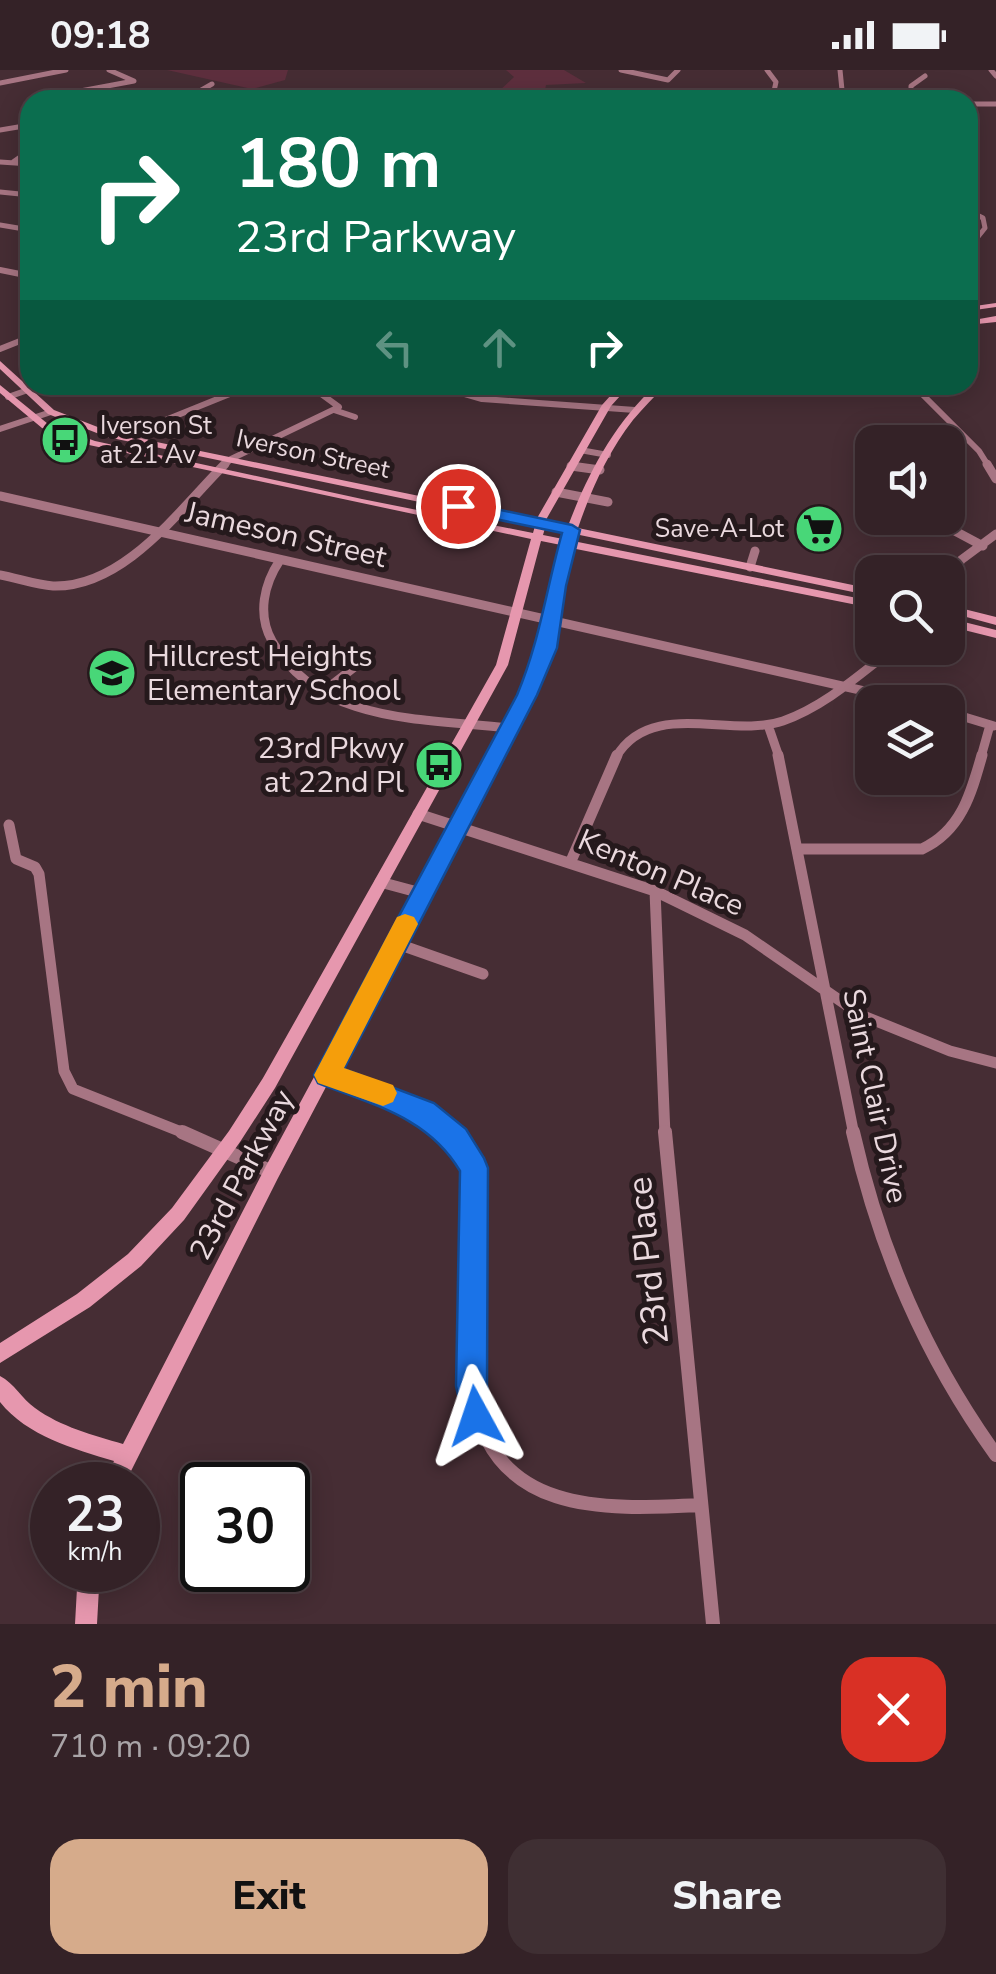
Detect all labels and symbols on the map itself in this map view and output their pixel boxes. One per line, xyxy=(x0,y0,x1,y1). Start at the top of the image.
place label: Iverson St at 21 Av xyxy=(100,409,212,472)
bus stop icon: Iverson St at 21 Av xyxy=(39,414,91,466)
street label: Iverson Street xyxy=(233,421,393,487)
pin xyxy=(416,464,501,549)
street label: Jameson Street xyxy=(181,492,391,578)
supermarket icon: Save-A-Lot xyxy=(793,503,845,555)
place label: Save-A-Lot xyxy=(655,512,784,546)
place label: Hillcrest Heights Elementary School xyxy=(147,636,401,711)
school or university icon: Hillcrest Heights Elementary School xyxy=(86,647,138,699)
place label: 23rd Pkwy at 22nd Pl xyxy=(258,728,405,803)
bus stop icon: 23rd Pkwy at 22nd Pl xyxy=(413,739,465,791)
street label: Kenton Place xyxy=(572,820,750,926)
street label: Saint Clair Drive xyxy=(832,985,918,1207)
street label: 23rd Parkway xyxy=(180,1082,304,1267)
street label: 23rd Place xyxy=(616,1174,680,1348)
position arrow xyxy=(424,1364,528,1468)
speed limit sign: 30 xyxy=(180,1462,310,1592)

